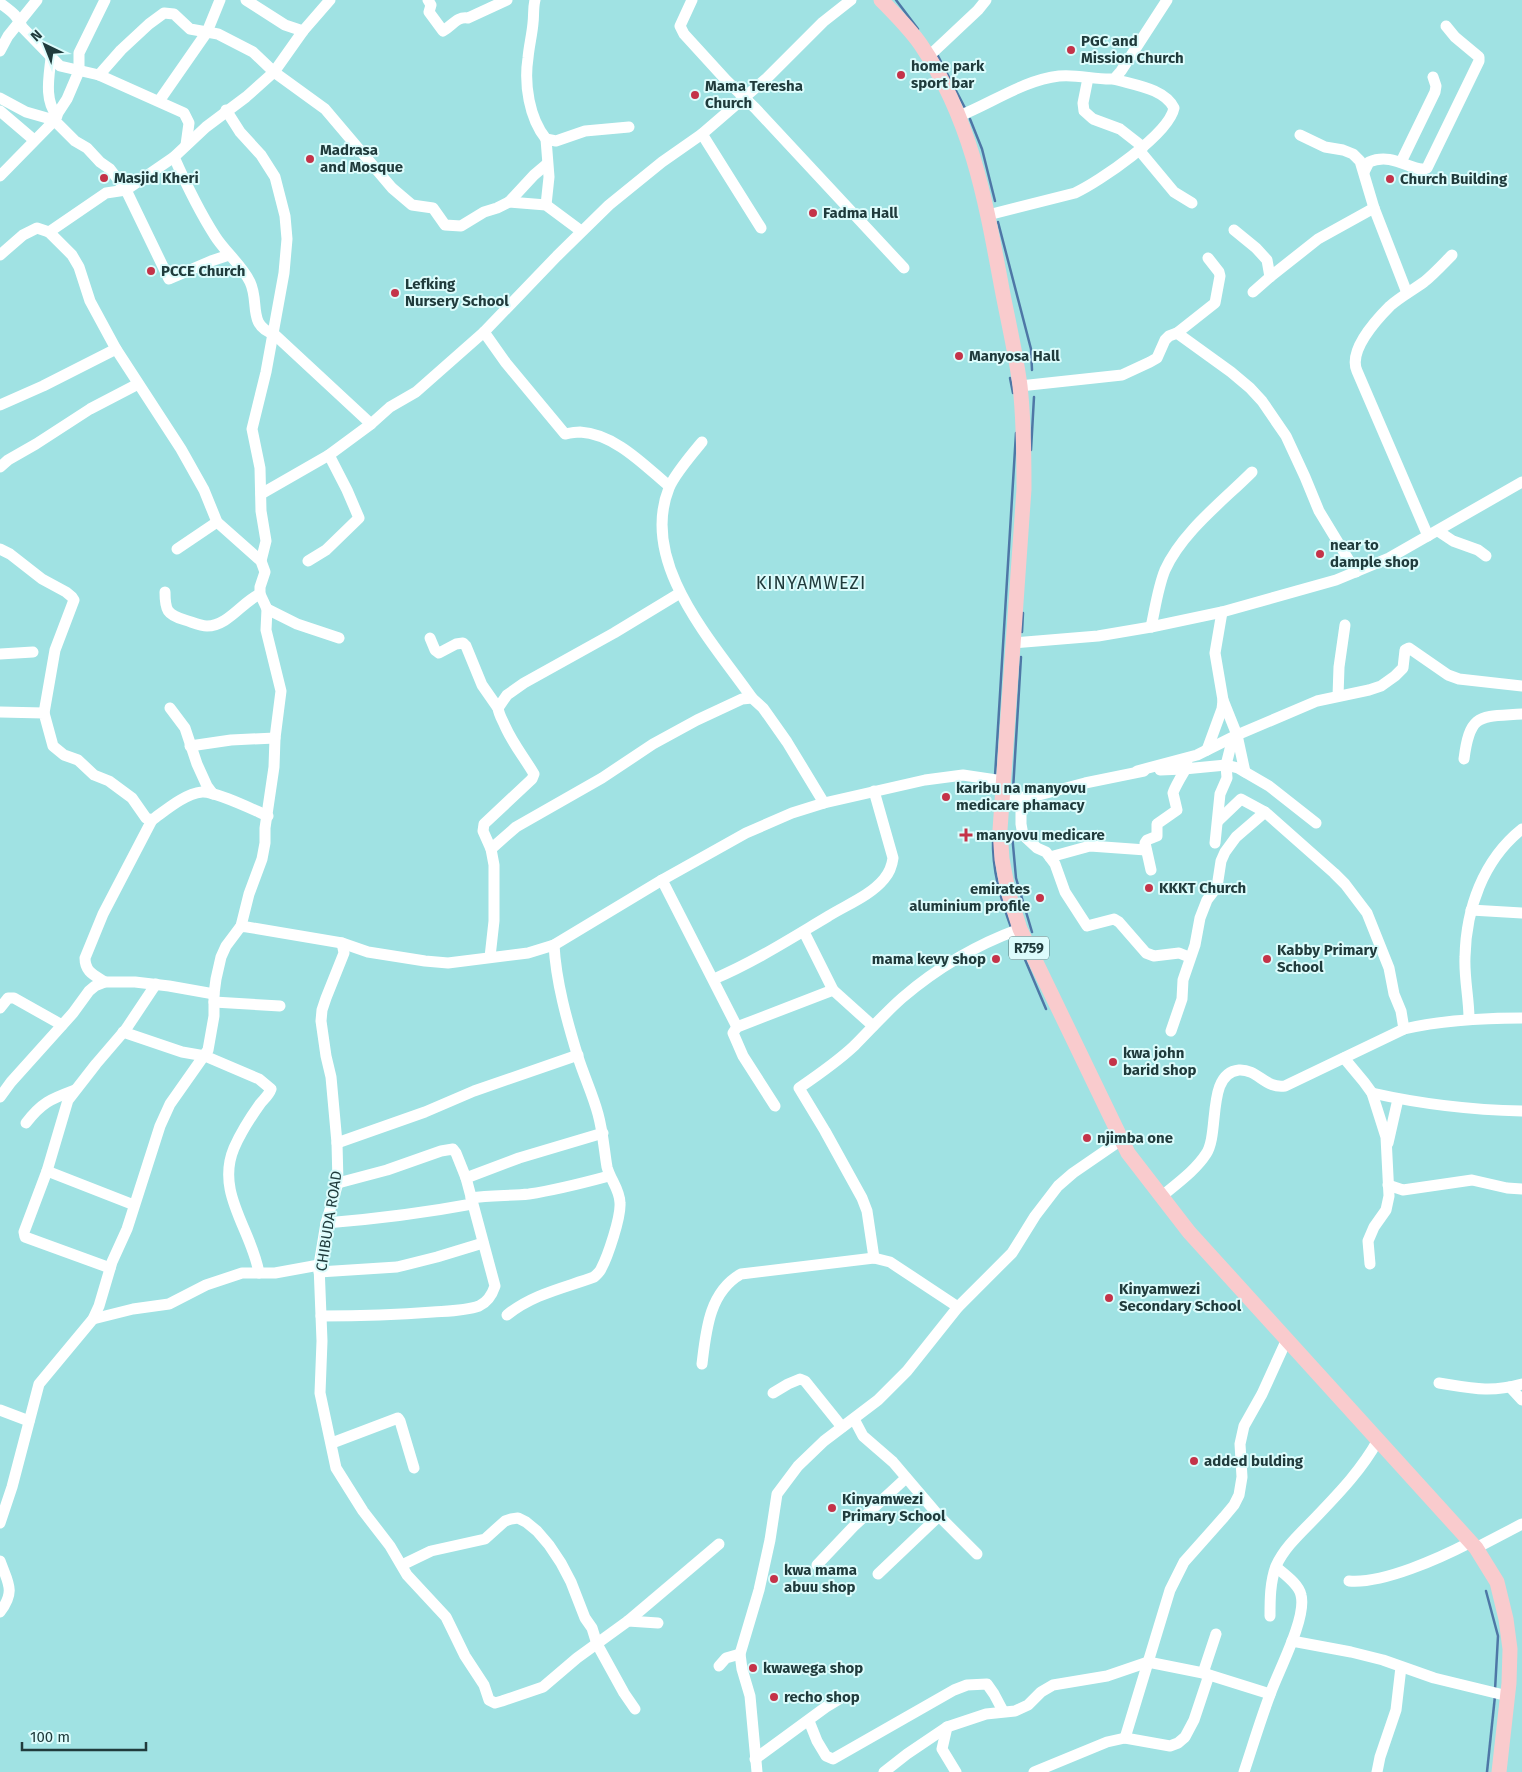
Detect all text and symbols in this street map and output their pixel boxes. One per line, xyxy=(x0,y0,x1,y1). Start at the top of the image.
north arrow xyxy=(20,20,70,70)
text: N xyxy=(27,26,46,45)
place label: PGC and Mission Church xyxy=(1081,32,1184,67)
marker: PGC and Mission Church xyxy=(1065,44,1077,56)
place label: home park sport bar xyxy=(911,57,985,92)
marker: home park sport bar xyxy=(895,69,907,81)
place label: Mama Teresha Church xyxy=(705,77,803,112)
marker: Mama Teresha Church xyxy=(689,89,701,101)
place label: Madrasa and Mosque xyxy=(320,141,403,176)
marker: Madrasa and Mosque xyxy=(304,153,316,165)
place label: Masjid Kheri xyxy=(114,169,199,187)
place label: Church Building xyxy=(1400,170,1508,188)
marker: Masjid Kheri xyxy=(98,172,110,184)
marker: Church Building xyxy=(1384,173,1396,185)
place label: Fadma Hall xyxy=(823,204,899,222)
marker: Fadma Hall xyxy=(807,207,819,219)
place label: PCCE Church xyxy=(161,262,246,280)
marker: PCCE Church xyxy=(145,265,157,277)
place label: Lefking Nursery School xyxy=(405,275,509,310)
marker: Lefking Nursery School xyxy=(389,287,401,299)
place label: Manyosa Hall xyxy=(969,347,1060,365)
marker: Manyosa Hall xyxy=(953,350,965,362)
place label: near to dample shop xyxy=(1330,536,1419,571)
marker: near to dample shop xyxy=(1314,548,1326,560)
district label: KINYAMWEZI xyxy=(756,572,866,594)
place label: karibu na manyovu medicare phamacy xyxy=(956,779,1086,814)
marker: karibu na manyovu medicare phamacy xyxy=(940,791,952,803)
place label: manyovu medicare xyxy=(976,826,1105,844)
marker: manyovu medicare xyxy=(960,829,972,841)
place label: KKKT Church xyxy=(1159,879,1246,897)
place label: emirates aluminium profile xyxy=(909,880,1030,915)
marker: KKKT Church xyxy=(1143,882,1155,894)
marker: emirates aluminium profile xyxy=(1034,892,1046,904)
road number: R759 xyxy=(1009,936,1049,960)
place label: Kabby Primary School xyxy=(1277,941,1378,976)
place label: mama kevy shop xyxy=(872,950,986,968)
marker: mama kevy shop xyxy=(990,953,1002,965)
marker: Kabby Primary School xyxy=(1261,953,1273,965)
place label: kwa john barid shop xyxy=(1123,1044,1196,1079)
marker: kwa john barid shop xyxy=(1107,1056,1119,1068)
place label: njimba one xyxy=(1097,1129,1173,1147)
marker: njimba one xyxy=(1081,1132,1093,1144)
street label: CHIBUDA ROAD xyxy=(312,1169,346,1273)
place label: Kinyamwezi Secondary School xyxy=(1119,1280,1242,1315)
marker: Kinyamwezi Secondary School xyxy=(1103,1292,1115,1304)
place label: added bulding xyxy=(1204,1452,1304,1470)
marker: added bulding xyxy=(1188,1455,1200,1467)
place label: Kinyamwezi Primary School xyxy=(842,1490,946,1525)
marker: Kinyamwezi Primary School xyxy=(826,1502,838,1514)
place label: kwa mama abuu shop xyxy=(784,1561,857,1596)
marker: kwa mama abuu shop xyxy=(768,1573,780,1585)
place label: kwawega shop xyxy=(763,1659,863,1677)
marker: kwawega shop xyxy=(747,1662,759,1674)
place label: recho shop xyxy=(784,1688,860,1706)
marker: recho shop xyxy=(768,1691,780,1703)
scale bar xyxy=(22,1720,146,1752)
text: 100 m xyxy=(30,1728,70,1746)

